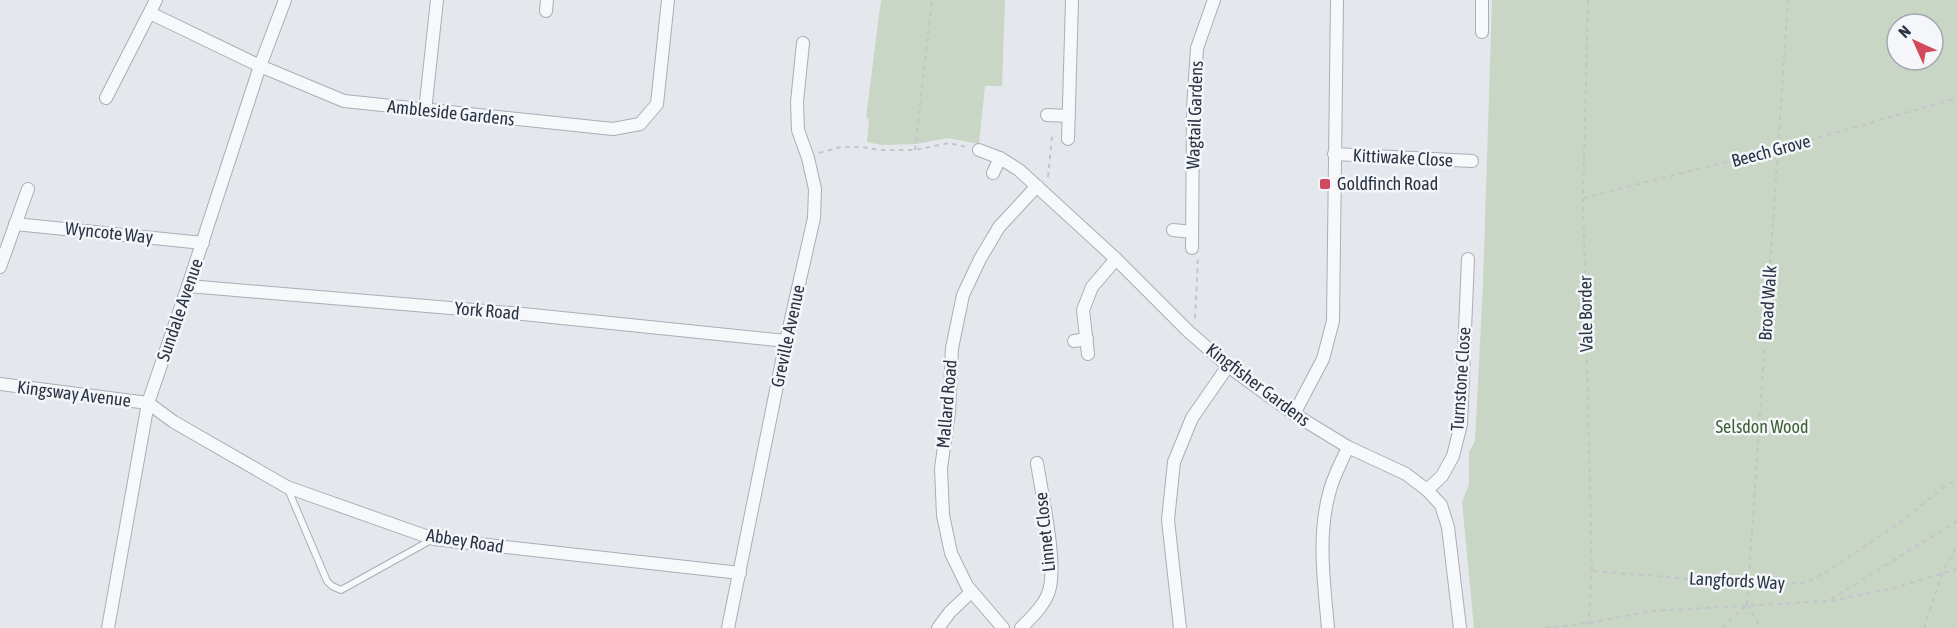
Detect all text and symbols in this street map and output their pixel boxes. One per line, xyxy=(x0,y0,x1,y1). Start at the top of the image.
north arrow xyxy=(1885,12,1945,72)
text: N xyxy=(1895,22,1914,41)
street label: Wagtail Gardens xyxy=(1182,60,1207,170)
street label: Ambleside Gardens xyxy=(386,95,516,130)
street label: Beech Grove xyxy=(1729,130,1813,171)
street label: Kittiwake Close xyxy=(1352,144,1454,171)
place label: Goldfinch Road xyxy=(1337,173,1438,194)
marker: Goldfinch Road xyxy=(1318,177,1332,191)
street label: Wyncote Way xyxy=(64,217,154,248)
street label: Sundale Avenue xyxy=(152,256,207,364)
street label: Broad Walk xyxy=(1754,265,1781,341)
street label: Vale Border xyxy=(1574,275,1597,352)
street label: Greville Avenue xyxy=(766,283,809,389)
street label: York Road xyxy=(454,297,521,324)
street label: Turnstone Close xyxy=(1446,326,1475,432)
street label: Kingfisher Gardens xyxy=(1202,339,1314,430)
street label: Mallard Road xyxy=(932,359,961,449)
street label: Kingsway Avenue xyxy=(16,376,132,411)
park label: Selsdon Wood xyxy=(1715,416,1809,437)
street label: Linnet Close xyxy=(1030,491,1059,573)
street label: Abbey Road xyxy=(425,524,505,557)
street label: Langfords Way xyxy=(1688,567,1786,594)

